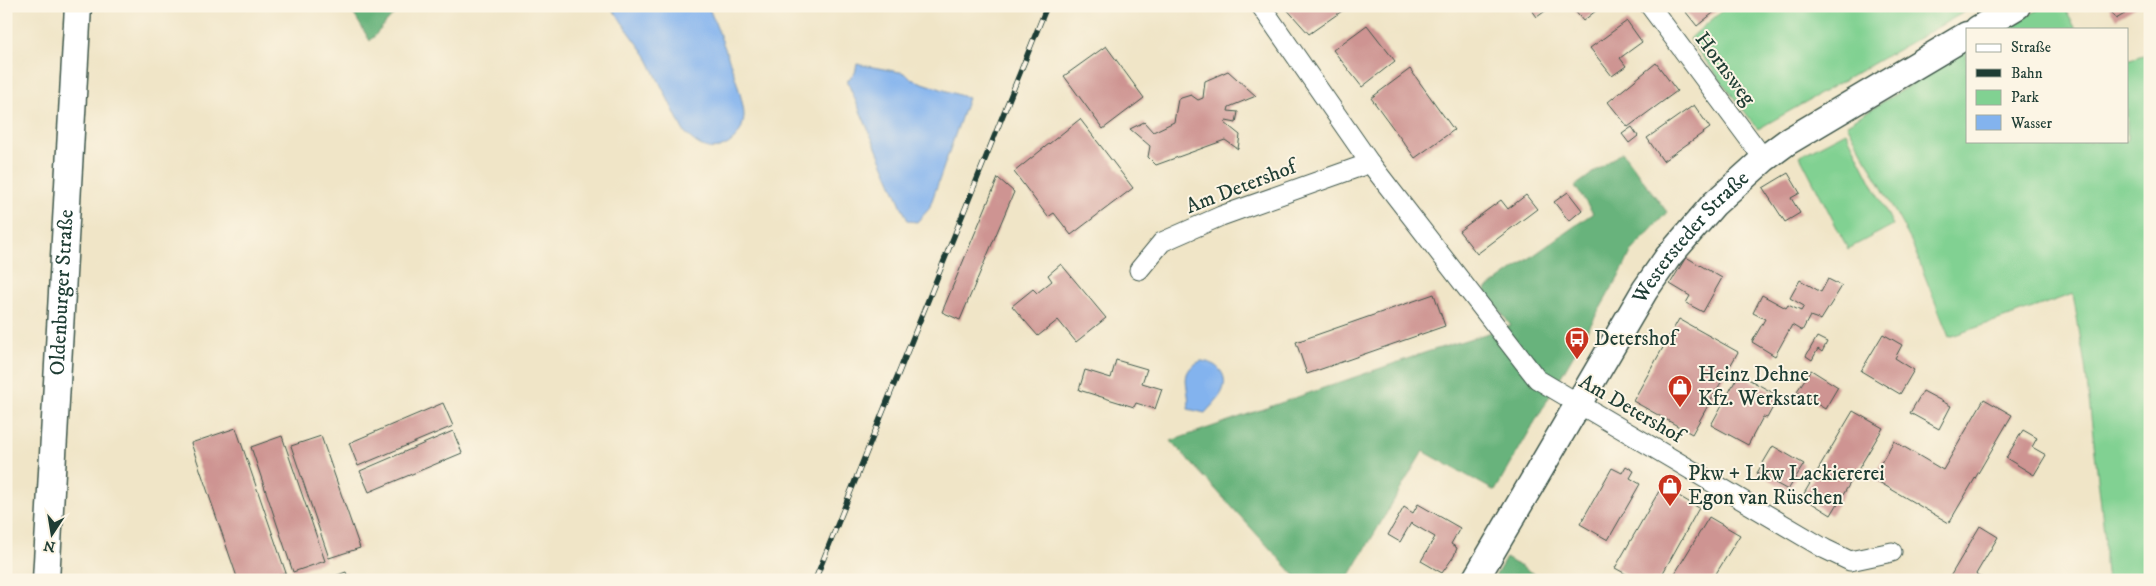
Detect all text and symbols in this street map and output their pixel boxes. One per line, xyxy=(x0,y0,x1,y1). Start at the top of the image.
street label: Hornsweg xyxy=(1689,27,1762,112)
legend xyxy=(1966,28,2128,142)
text: Straße xyxy=(2011,38,2051,57)
text: Bahn xyxy=(2011,64,2043,83)
text: Park xyxy=(2011,88,2040,107)
text: Wasser xyxy=(2010,114,2052,133)
street label: Am Detershof xyxy=(1182,153,1303,220)
street label: Westersteder Straße xyxy=(1626,165,1755,309)
street label: Oldenburger Straße xyxy=(44,208,80,376)
bus stop icon: Detershof xyxy=(1564,326,1590,360)
place label: Detershof xyxy=(1594,326,1680,352)
place label: Heinz Dehne Kfz. Werkstatt xyxy=(1698,362,1819,412)
street label: Am Detershof xyxy=(1574,369,1691,451)
shop icon: Heinz Dehne Kfz. Werkstatt xyxy=(1667,374,1693,408)
place label: Pkw + Lkw Lackiererei Egon van Rüschen xyxy=(1688,461,1885,511)
shop icon: Pkw + Lkw Lackiererei Egon van Rüschen xyxy=(1657,473,1683,507)
north arrow xyxy=(28,508,78,558)
text: N xyxy=(42,536,57,556)

